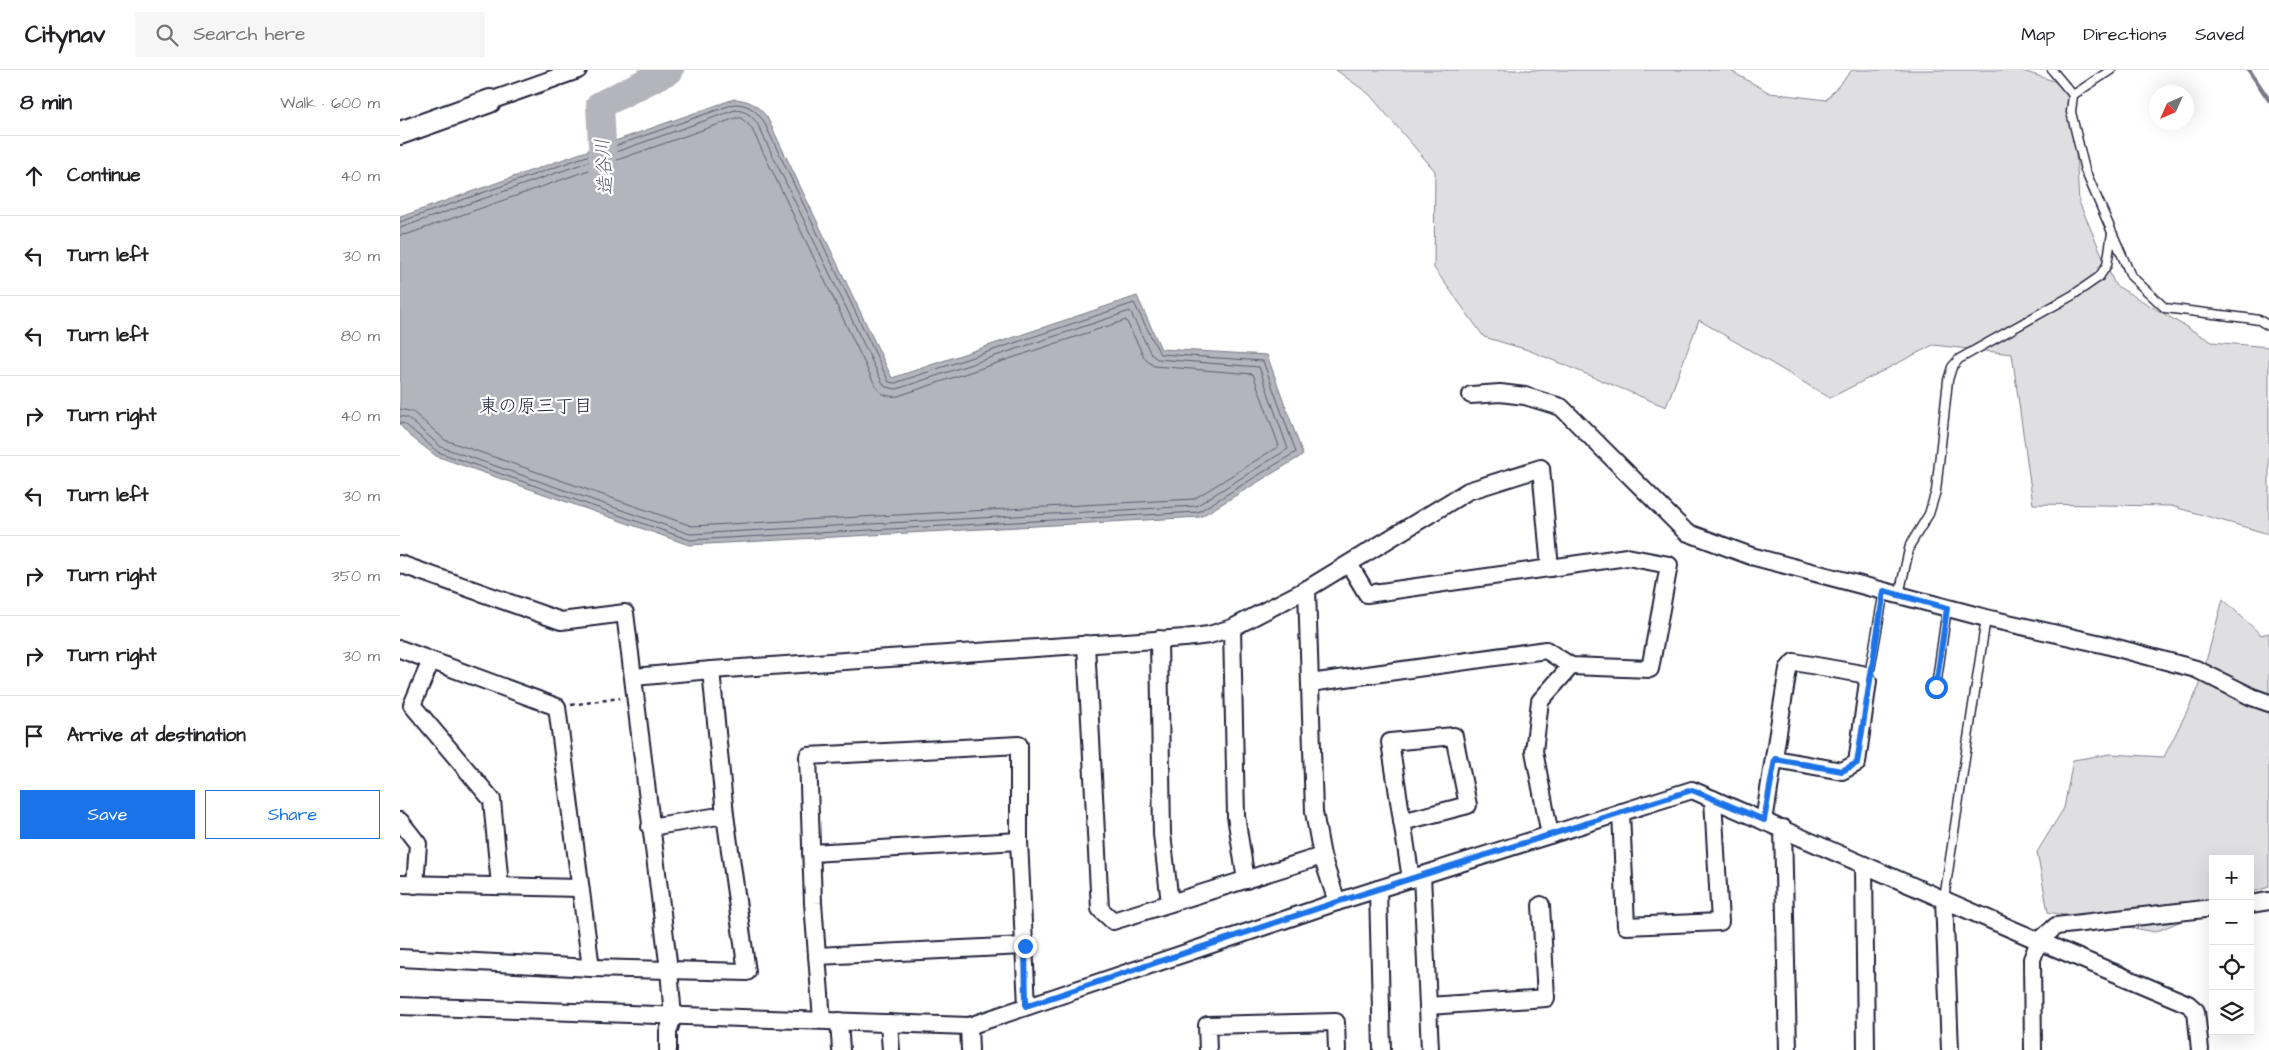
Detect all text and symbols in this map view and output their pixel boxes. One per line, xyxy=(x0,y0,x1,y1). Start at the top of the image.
search box xyxy=(135,12,485,57)
text: Citynav xyxy=(25,18,105,52)
icon: search xyxy=(153,21,181,49)
text: Search here xyxy=(193,21,305,48)
text: Map xyxy=(2021,22,2055,47)
text: Directions xyxy=(2083,22,2167,47)
text: Saved xyxy=(2195,22,2244,47)
north arrow xyxy=(2149,85,2194,130)
text: 8 min xyxy=(20,88,72,117)
text: Walk · 600 m xyxy=(280,92,380,114)
water label: 造谷川 xyxy=(589,138,620,196)
icon: ahead xyxy=(20,162,48,190)
text: Continue xyxy=(67,162,141,189)
text: 40 m xyxy=(340,165,380,187)
icon: left xyxy=(20,242,48,270)
text: Turn left xyxy=(67,242,148,269)
text: 30 m xyxy=(343,245,380,267)
icon: left xyxy=(20,322,48,350)
text: Turn left xyxy=(67,322,148,349)
text: 80 m xyxy=(341,325,380,347)
district label: 東の原三丁目 xyxy=(479,393,593,420)
icon: right xyxy=(20,402,48,430)
text: Turn right xyxy=(67,402,156,429)
text: 40 m xyxy=(340,405,380,427)
icon: left xyxy=(20,482,48,510)
text: Turn left xyxy=(67,482,148,509)
text: 30 m xyxy=(343,485,380,507)
icon: right xyxy=(20,562,48,590)
text: Turn right xyxy=(67,562,156,589)
text: 350 m xyxy=(332,565,380,587)
icon: right xyxy=(20,642,48,670)
text: Turn right xyxy=(67,642,156,669)
text: 30 m xyxy=(343,645,380,667)
route start xyxy=(1925,676,1948,699)
icon: arrive xyxy=(20,722,48,750)
text: Arrive at destination xyxy=(67,722,246,749)
button: Save xyxy=(20,790,195,839)
button: Share xyxy=(205,790,380,839)
map controls xyxy=(2209,855,2254,1035)
button: + xyxy=(2209,855,2254,900)
button: − xyxy=(2209,900,2254,945)
route end xyxy=(1014,935,1037,958)
button: locate xyxy=(2209,945,2254,990)
button: layers xyxy=(2209,990,2254,1035)

